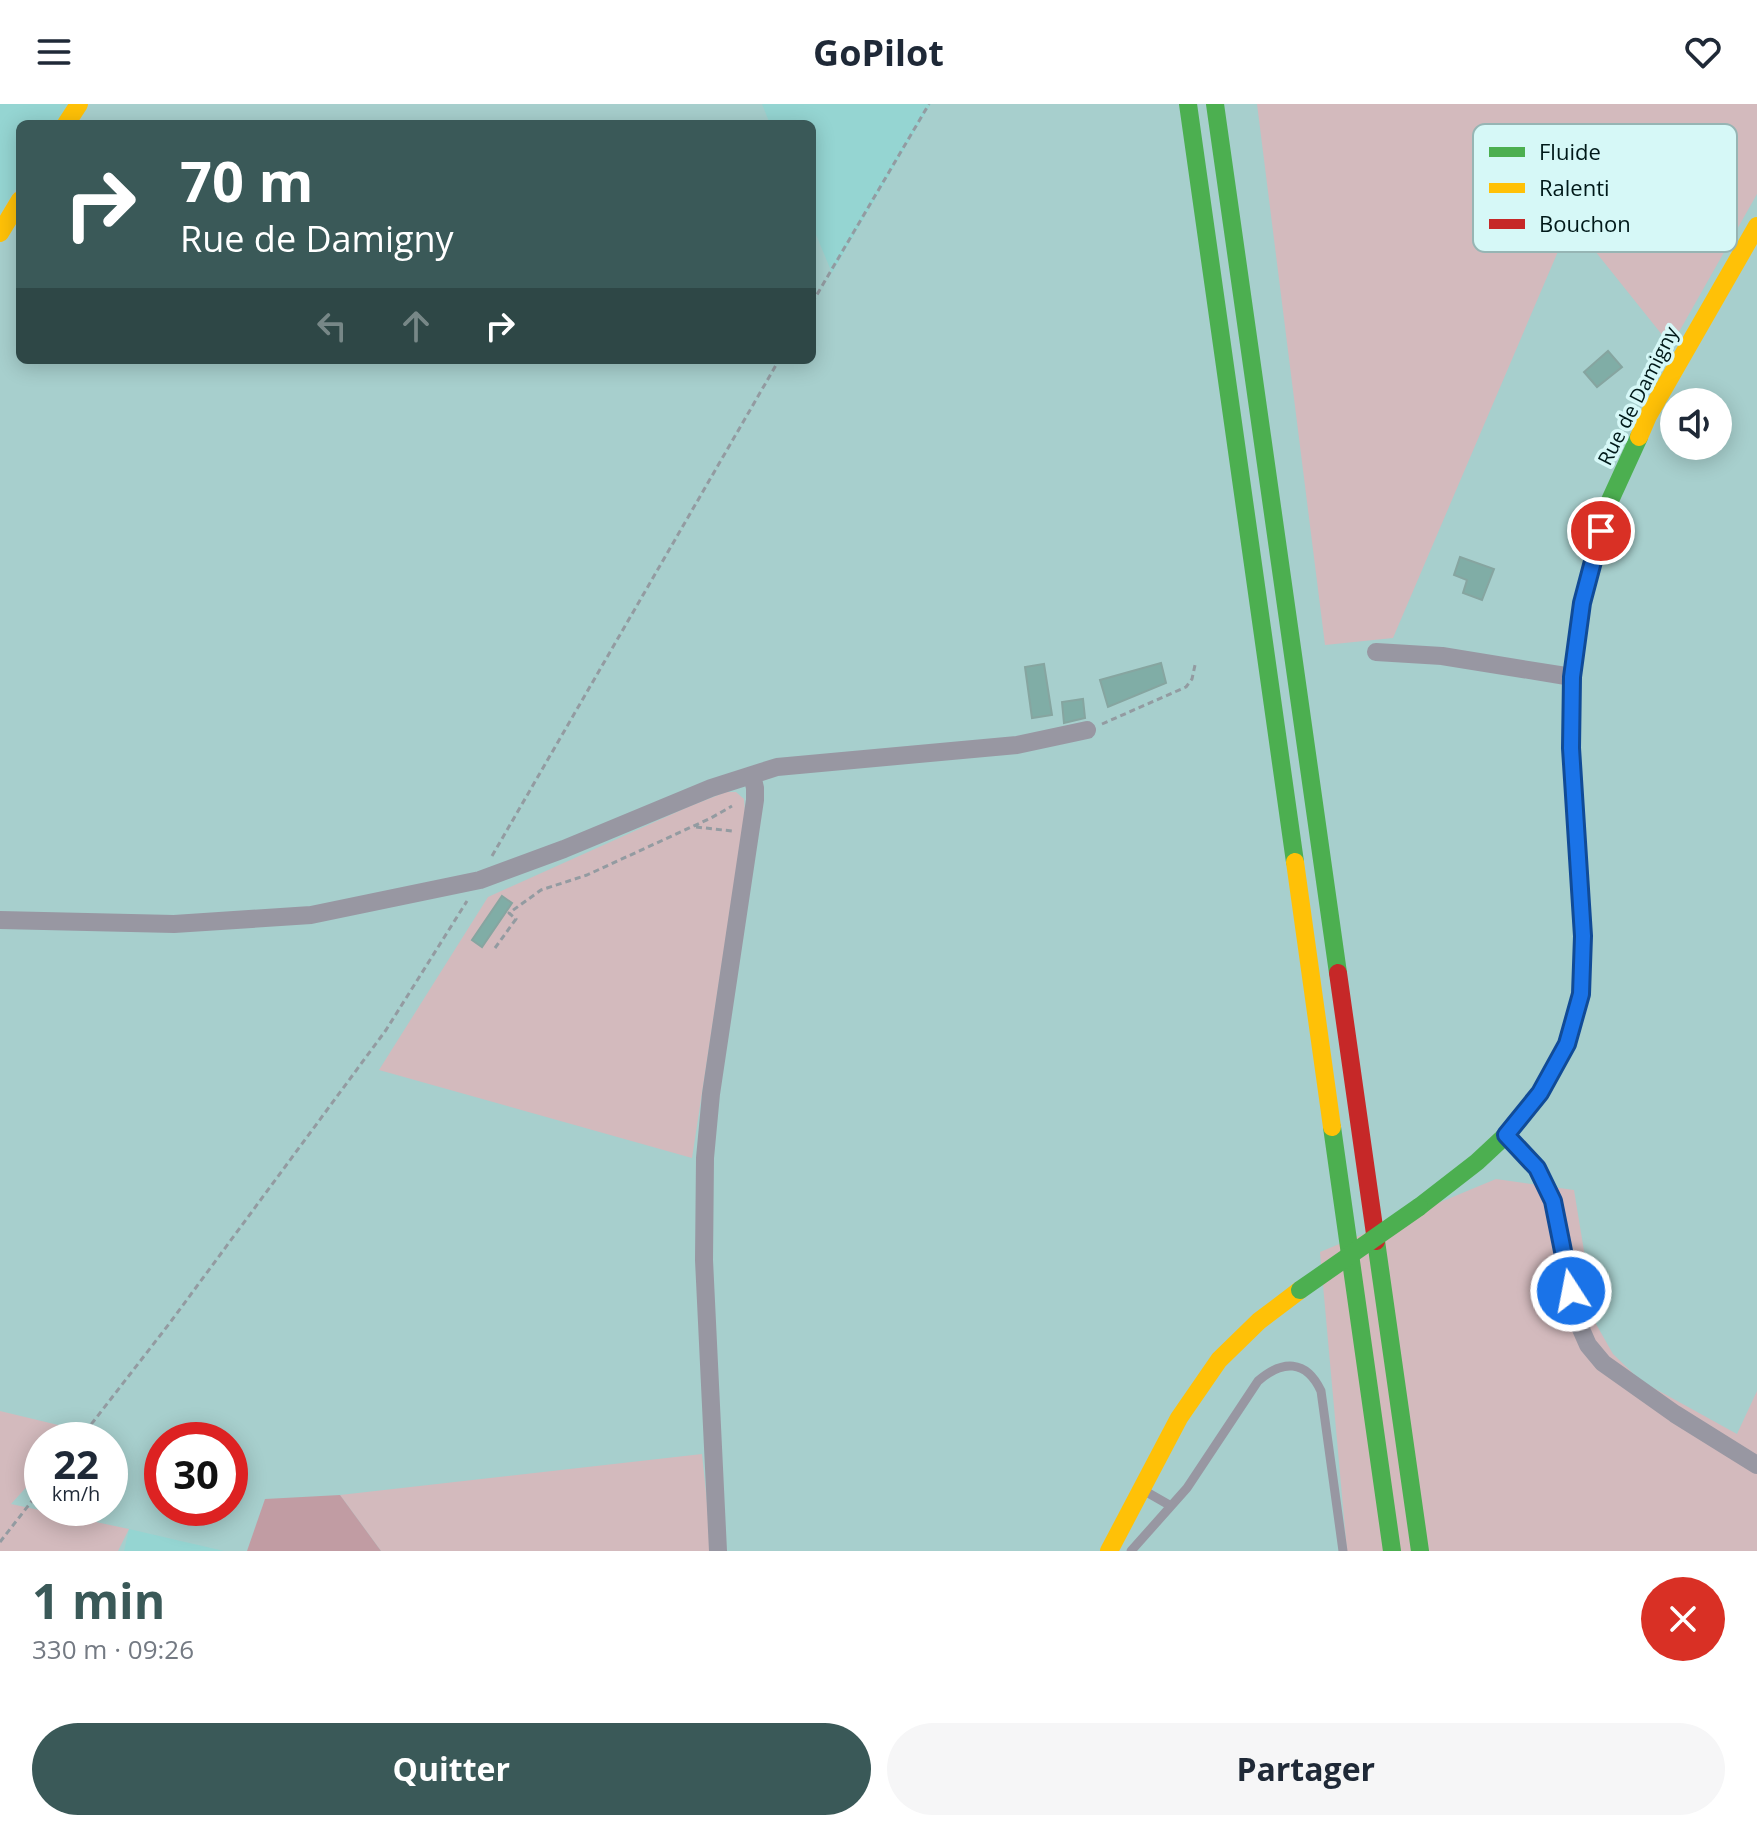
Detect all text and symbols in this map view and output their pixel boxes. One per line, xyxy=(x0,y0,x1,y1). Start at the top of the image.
text: GoPilot xyxy=(813,28,944,77)
icon: menu xyxy=(32,30,76,74)
icon: heart xyxy=(1681,30,1725,74)
legend xyxy=(1473,124,1737,252)
text: Fluide xyxy=(1539,136,1601,166)
text: 70 m xyxy=(180,142,314,218)
icon: right xyxy=(48,152,152,256)
text: Ralenti xyxy=(1539,172,1610,202)
text: Bouchon xyxy=(1539,208,1631,238)
text: Rue de Damigny xyxy=(180,214,454,263)
icon: left xyxy=(310,304,354,348)
icon: ahead xyxy=(394,304,438,348)
icon: right xyxy=(478,304,522,348)
street label: Rue de Damigny xyxy=(1591,321,1685,470)
map controls xyxy=(1660,388,1732,460)
button: sound xyxy=(1660,388,1732,460)
pin xyxy=(1567,497,1635,565)
icon: arrive xyxy=(1579,509,1623,553)
position arrow xyxy=(1529,1249,1613,1333)
speed limit sign: 30 xyxy=(144,1422,248,1526)
text: 22 xyxy=(53,1436,99,1491)
text: km/h xyxy=(52,1480,100,1507)
text: 1 min xyxy=(32,1568,165,1633)
button: close xyxy=(1641,1577,1725,1661)
text: 330 m · 09:26 xyxy=(32,1631,194,1667)
button: Quitter xyxy=(32,1723,871,1815)
button: Partager xyxy=(887,1723,1725,1815)

